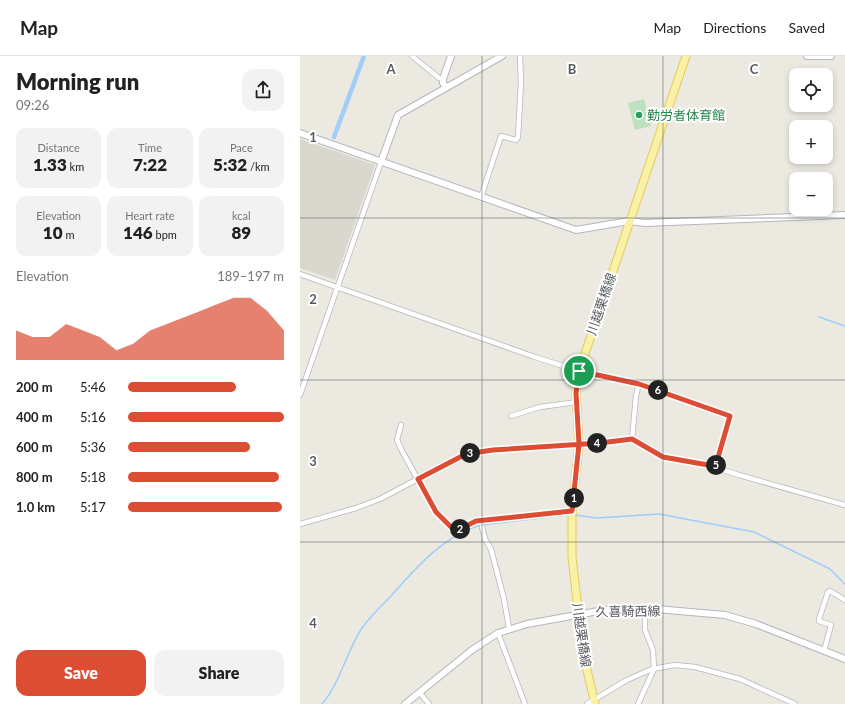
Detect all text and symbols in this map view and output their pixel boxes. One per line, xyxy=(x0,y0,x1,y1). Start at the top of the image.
text: Map xyxy=(20,16,58,39)
text: Map xyxy=(654,19,681,36)
text: Directions xyxy=(703,19,766,36)
text: Saved xyxy=(788,19,825,36)
text: A xyxy=(385,61,396,77)
text: B xyxy=(568,61,577,77)
text: C xyxy=(750,61,759,77)
text: Morning run xyxy=(16,68,139,95)
map controls xyxy=(789,68,833,216)
button: locate xyxy=(789,68,833,112)
button: share xyxy=(242,69,284,111)
text: 09:26 xyxy=(16,97,49,113)
place label: 勤労者体育館 xyxy=(647,107,725,123)
marker: 勤労者体育館 xyxy=(634,110,644,120)
button: + xyxy=(789,120,833,164)
text: 1 xyxy=(309,129,317,145)
text: Distance xyxy=(38,141,80,154)
text: Time xyxy=(138,141,162,154)
text: Pace xyxy=(230,141,253,154)
text: 1.33 xyxy=(33,154,67,175)
text: 7:22 xyxy=(133,154,167,175)
text: 5:32 xyxy=(213,154,247,175)
text: km xyxy=(67,160,84,173)
text: /km xyxy=(247,160,270,173)
button: − xyxy=(789,172,833,216)
text: Elevation xyxy=(36,209,81,222)
text: Heart rate xyxy=(125,209,175,222)
text: kcal xyxy=(232,209,251,222)
text: 10 xyxy=(43,222,63,243)
text: 146 xyxy=(123,222,153,243)
text: 89 xyxy=(231,222,251,243)
text: m xyxy=(63,228,74,241)
text: bpm xyxy=(153,228,177,241)
text: Elevation xyxy=(16,268,69,284)
text: 189–197 m xyxy=(217,268,284,284)
street label: 川越栗橋線 xyxy=(583,271,619,337)
text: 2 xyxy=(309,291,317,307)
pin xyxy=(562,354,596,388)
icon: arrive xyxy=(568,360,590,382)
text: 200 m xyxy=(16,379,53,395)
text: 5:46 xyxy=(80,379,106,395)
pin: 6 xyxy=(648,380,668,400)
text: 6 xyxy=(655,383,661,396)
text: 400 m xyxy=(16,409,53,425)
text: 5:16 xyxy=(80,409,106,425)
pin: 4 xyxy=(587,433,607,453)
text: 4 xyxy=(594,436,600,449)
text: 600 m xyxy=(16,439,53,455)
text: 5:36 xyxy=(80,439,106,455)
pin: 3 xyxy=(460,443,480,463)
text: 3 xyxy=(467,446,473,459)
text: 3 xyxy=(309,453,317,469)
pin: 5 xyxy=(706,455,726,475)
text: 5 xyxy=(713,458,719,471)
text: 800 m xyxy=(16,469,53,485)
text: 5:18 xyxy=(80,469,106,485)
pin: 1 xyxy=(564,488,584,508)
text: 1 xyxy=(571,491,577,504)
text: 1.0 km xyxy=(16,499,55,515)
text: 5:17 xyxy=(80,499,106,515)
pin: 2 xyxy=(450,519,470,539)
text: 2 xyxy=(457,522,463,535)
street label: 川越栗橋線 xyxy=(570,602,594,668)
street label: 久喜騎西線 xyxy=(595,602,661,620)
text: 4 xyxy=(309,615,317,631)
button: Save xyxy=(16,650,146,696)
button: Share xyxy=(154,650,284,696)

